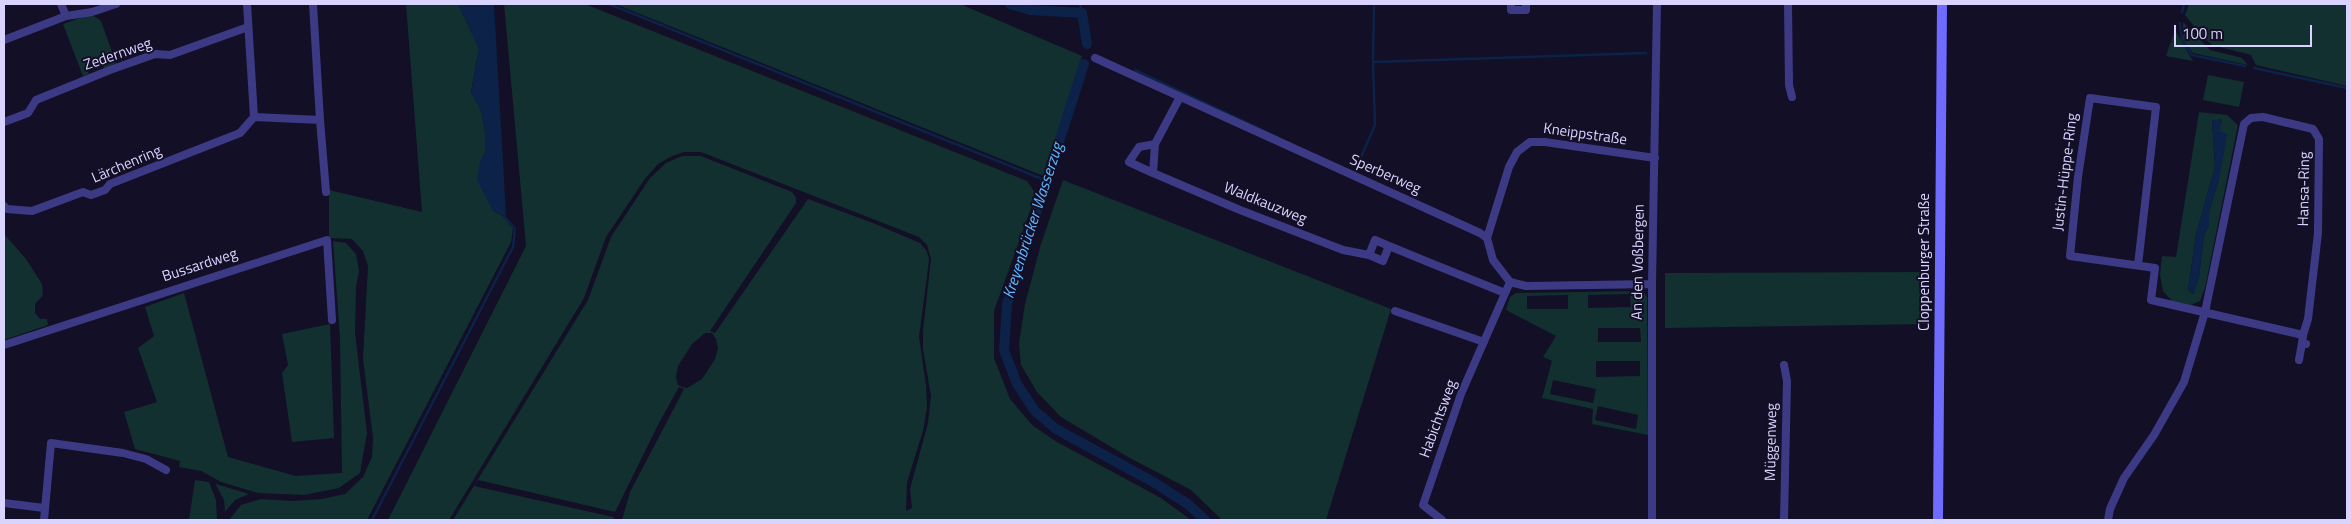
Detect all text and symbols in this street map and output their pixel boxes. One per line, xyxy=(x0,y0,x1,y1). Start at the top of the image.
scale bar xyxy=(2176,15,2314,47)
text: 100 m xyxy=(2182,22,2223,45)
street label: Zedernweg xyxy=(82,35,154,75)
street label: Justin-Hüppe-Ring xyxy=(2050,112,2082,232)
street label: Kneippstraße xyxy=(1542,120,1628,150)
water label: Kreyenbrücker Wasserzug xyxy=(1000,141,1068,301)
street label: Lärchenring xyxy=(89,142,165,188)
street label: Sperberweg xyxy=(1347,151,1423,199)
street label: Hansa-Ring xyxy=(2295,151,2315,227)
street label: Waldkauzweg xyxy=(1221,179,1309,229)
street label: Cloppenburger Straße xyxy=(1916,193,1934,331)
street label: An den Voßbergen xyxy=(1629,204,1649,320)
street label: Bussardweg xyxy=(160,245,240,287)
street label: Habichtsweg xyxy=(1416,377,1462,461)
street label: Müggenweg xyxy=(1762,403,1782,481)

